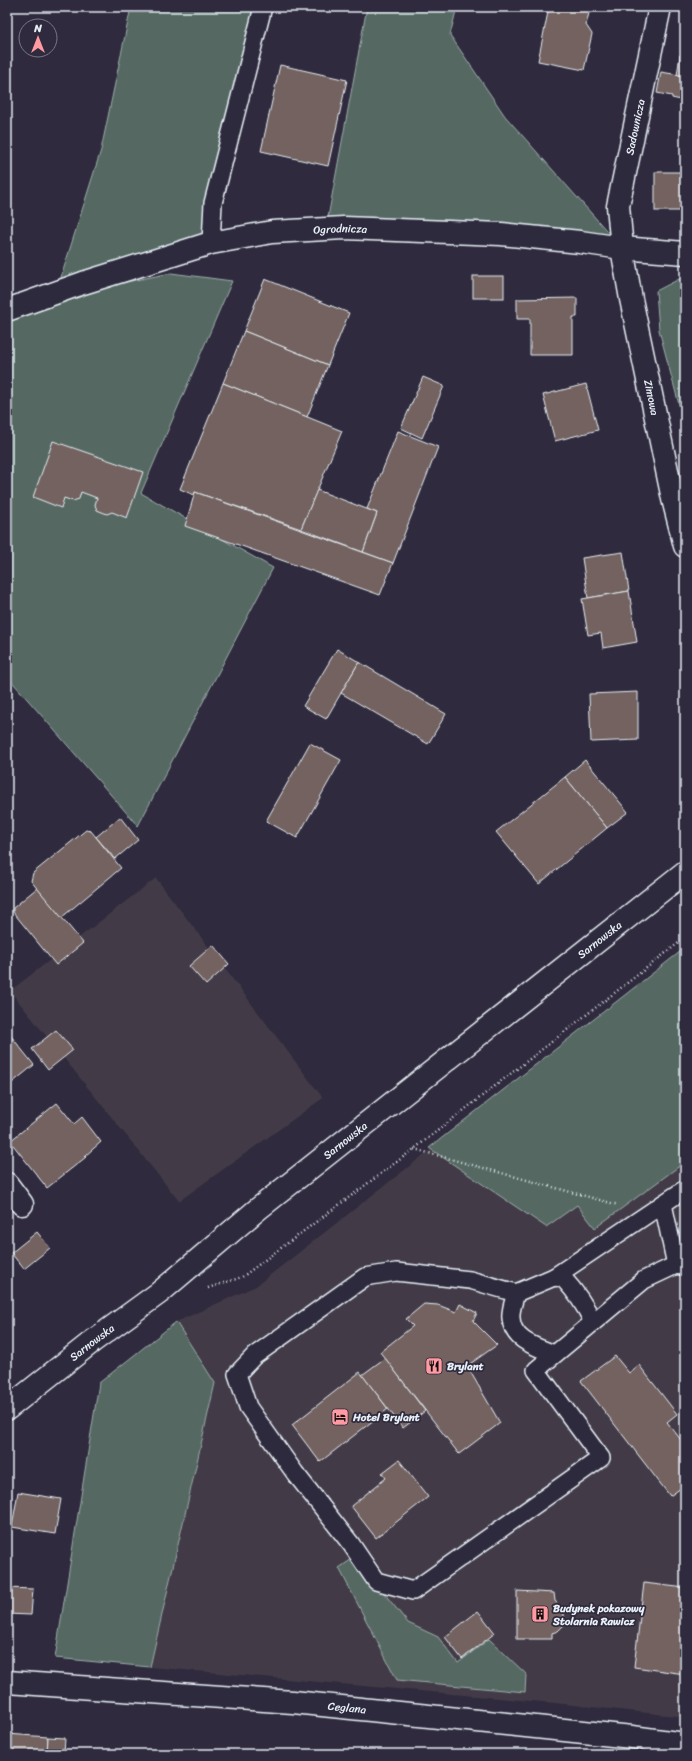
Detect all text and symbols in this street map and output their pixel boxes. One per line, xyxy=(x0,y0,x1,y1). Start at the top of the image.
north arrow xyxy=(18,18,58,58)
text: N xyxy=(33,19,42,38)
street label: Sadownicza xyxy=(620,97,651,157)
street label: Ogrodnicza xyxy=(313,219,368,240)
street label: Zimowa xyxy=(638,378,664,418)
street label: Sarnowska xyxy=(573,916,627,964)
street label: Sarnowska xyxy=(319,1117,372,1164)
street label: Sarnowska xyxy=(66,1319,119,1366)
restaurant icon: Brylant xyxy=(424,1356,444,1376)
place label: Brylant xyxy=(447,1357,484,1376)
hotel icon: Hotel Brylant xyxy=(330,1407,350,1427)
place label: Hotel Brylant xyxy=(352,1408,420,1427)
place label: Budynek pokazowy Stolarnia Rawicz xyxy=(552,1599,645,1631)
building icon: Budynek pokazowy Stolarnia Rawicz xyxy=(530,1604,550,1624)
street label: Ceglana xyxy=(327,1697,367,1720)

